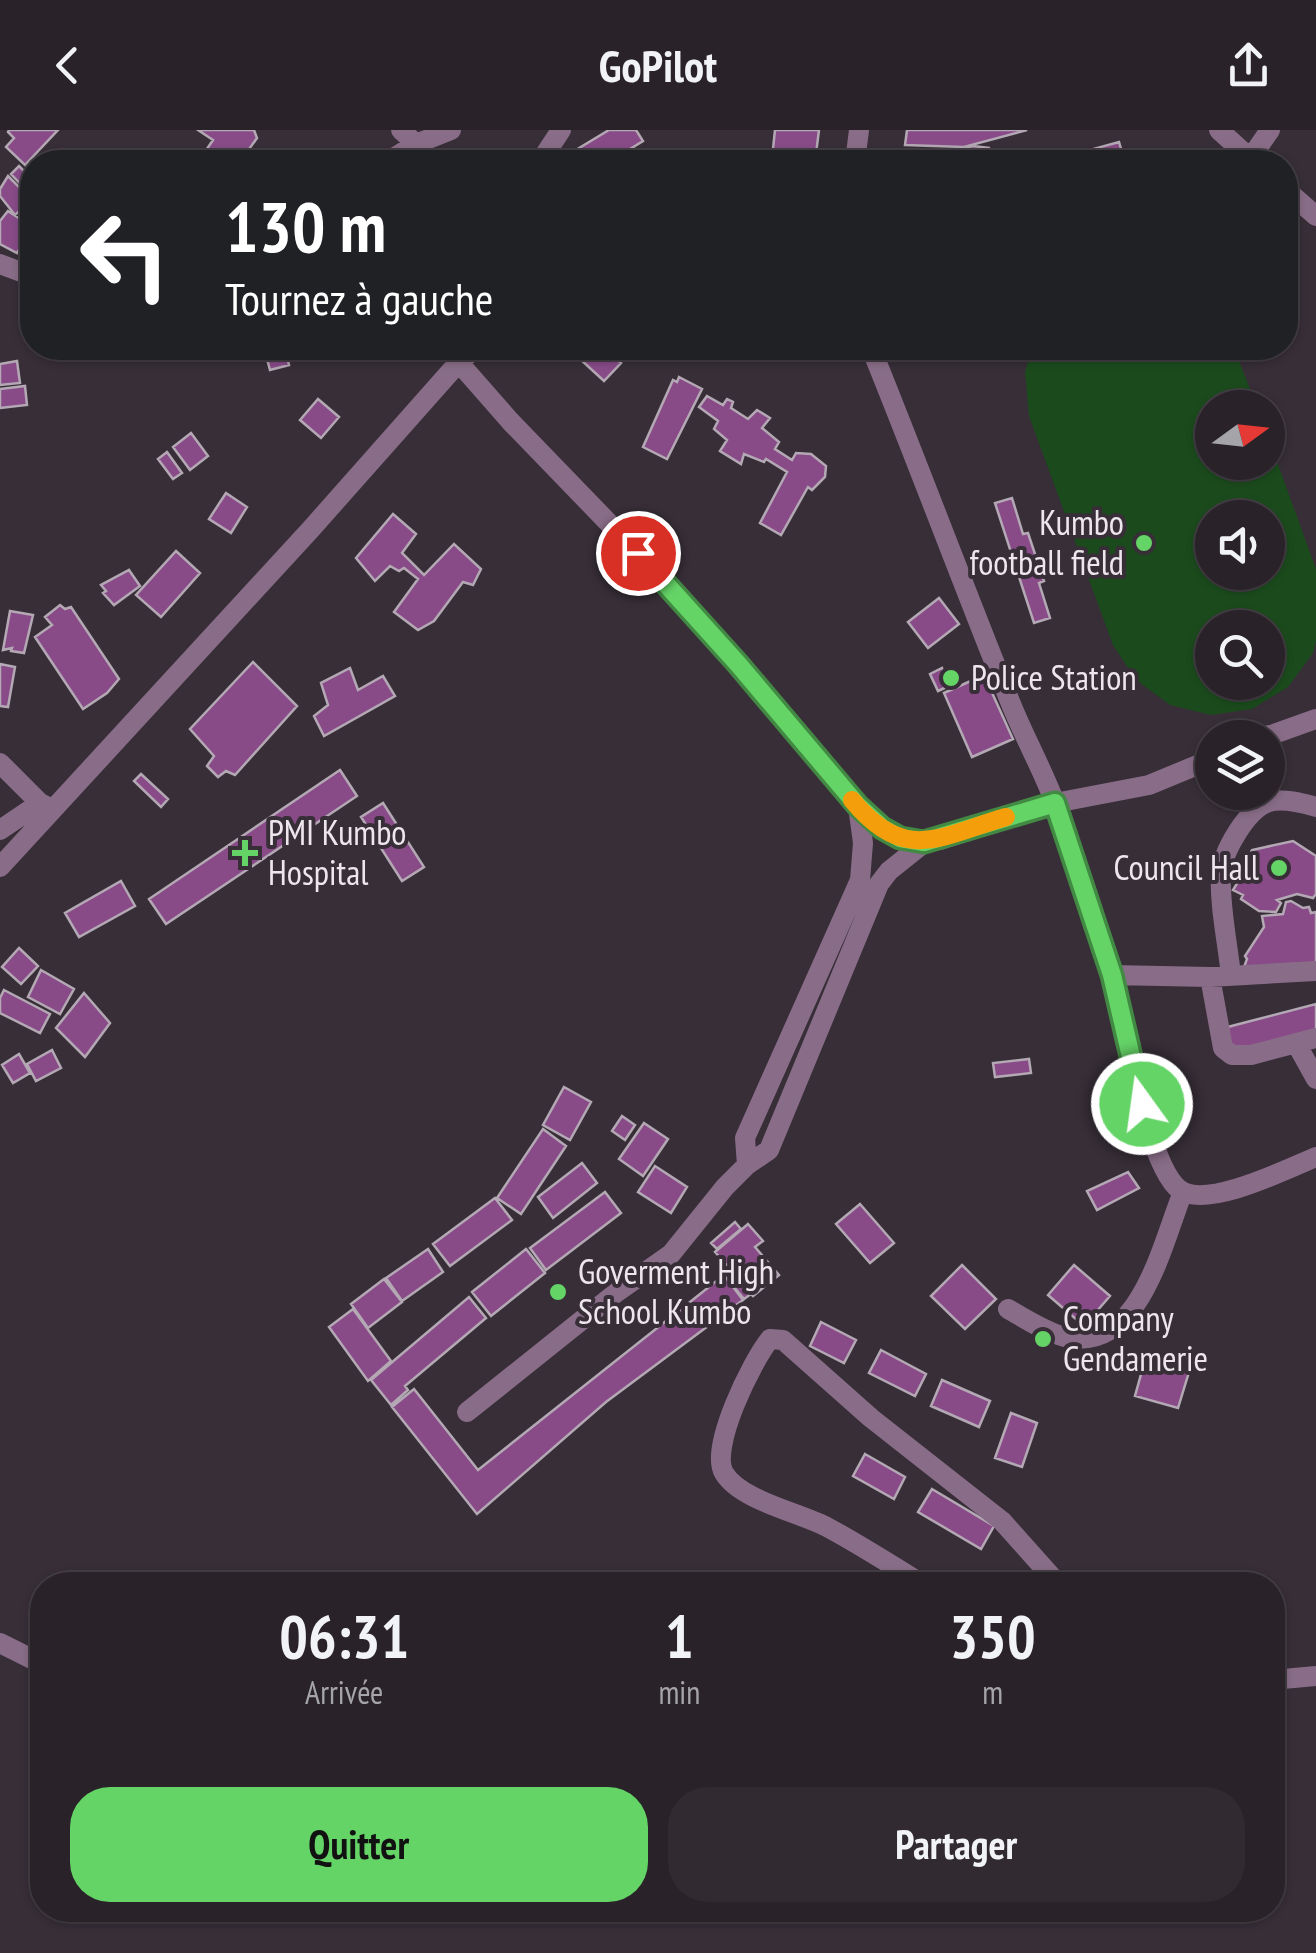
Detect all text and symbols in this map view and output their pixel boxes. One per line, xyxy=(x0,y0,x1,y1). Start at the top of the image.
text: GoPilot xyxy=(599,36,717,94)
icon: back xyxy=(40,38,95,93)
icon: share xyxy=(1221,38,1276,93)
text: 130 m xyxy=(225,181,386,271)
icon: left xyxy=(60,190,190,320)
text: Tournez à gauche xyxy=(225,269,493,327)
north arrow xyxy=(1195,390,1285,480)
map controls xyxy=(1195,390,1285,810)
place label: Kumbo football field xyxy=(969,499,1124,585)
button: sound xyxy=(1195,500,1285,590)
pin xyxy=(596,511,681,596)
icon: arrive xyxy=(611,526,666,581)
marker: Kumbo football field xyxy=(1133,532,1155,554)
button: search xyxy=(1195,610,1285,700)
place label: Police Station xyxy=(971,654,1137,700)
marker: Police Station xyxy=(940,667,962,689)
button: layers xyxy=(1195,720,1285,810)
place label: PMI Kumbo Hospital xyxy=(268,809,406,895)
marker: PMI Kumbo Hospital xyxy=(232,840,258,866)
place label: Council Hall xyxy=(1114,844,1259,890)
marker: Council Hall xyxy=(1268,857,1290,879)
position arrow xyxy=(1090,1052,1194,1156)
place label: Goverment High School Kumbo xyxy=(578,1248,774,1334)
marker: Goverment High School Kumbo xyxy=(547,1281,569,1303)
place label: Company Gendamerie xyxy=(1063,1295,1208,1381)
marker: Company Gendamerie xyxy=(1032,1328,1054,1350)
text: 06:31 xyxy=(279,1597,409,1675)
text: 1 xyxy=(665,1597,694,1675)
text: 350 xyxy=(950,1597,1036,1675)
text: Arrivée xyxy=(305,1671,383,1713)
text: min xyxy=(658,1671,700,1713)
text: m xyxy=(982,1671,1003,1713)
button: Quitter xyxy=(70,1787,648,1902)
button: Partager xyxy=(668,1787,1245,1902)

